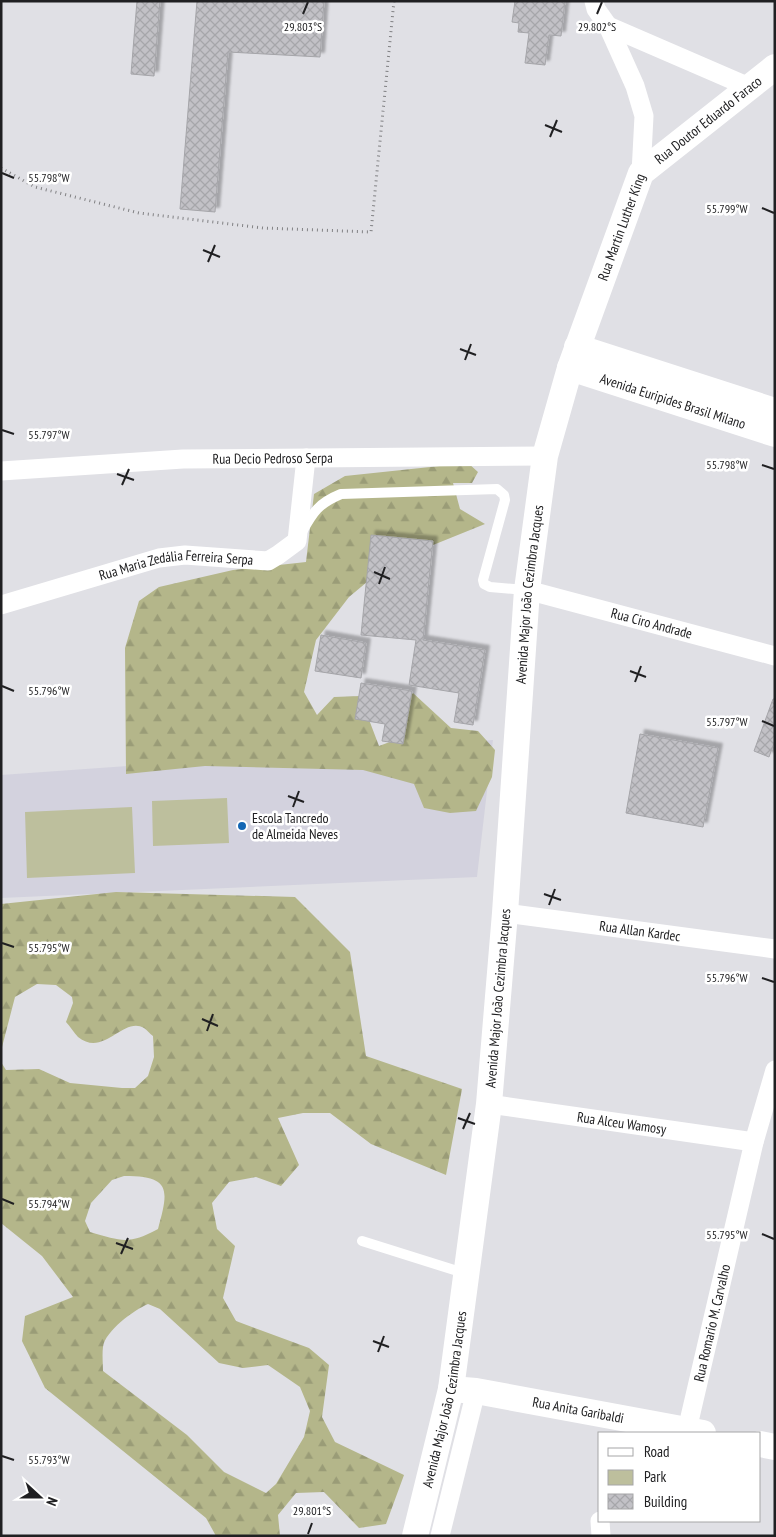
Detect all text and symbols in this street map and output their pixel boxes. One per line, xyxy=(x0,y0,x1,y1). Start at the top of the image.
text: 29.803°S xyxy=(284,19,322,34)
text: 29.802°S xyxy=(578,19,616,34)
street label: Rua Doutor Eduardo Faraco xyxy=(651,72,765,168)
text: 55.798°W xyxy=(28,170,70,185)
street label: Rua Martin Luther King xyxy=(594,171,649,283)
text: 55.799°W xyxy=(706,201,748,216)
street label: Avenida Euripides Brasil Milano xyxy=(598,369,748,433)
text: 55.797°W xyxy=(28,427,70,442)
street label: Rua Decio Pedroso Serpa xyxy=(212,449,333,468)
text: 55.798°W xyxy=(706,457,748,472)
street label: Avenida Major João Cezimbra Jacques xyxy=(512,504,547,684)
street label: Rua Maria Zedália Ferreira Serpa xyxy=(97,546,254,584)
street label: Rua Ciro Andrade xyxy=(609,604,695,643)
text: 55.796°W xyxy=(28,683,70,698)
text: 55.797°W xyxy=(706,714,748,729)
place label: Escola Tancredo de Almeida Neves xyxy=(252,809,338,843)
marker: Escola Tancredo de Almeida Neves xyxy=(236,820,248,832)
street label: Avenida Major João Cezimbra Jacques xyxy=(481,908,514,1088)
street label: Rua Allan Kardec xyxy=(598,917,681,945)
text: 55.795°W xyxy=(28,940,70,955)
text: 55.796°W xyxy=(706,970,748,985)
street label: Rua Alceu Wamosy xyxy=(576,1108,668,1138)
text: 55.794°W xyxy=(28,1196,70,1211)
text: 55.795°W xyxy=(706,1227,748,1242)
street label: Rua Romario M. Carvalho xyxy=(690,1262,734,1383)
street label: Avenida Major João Cezimbra Jacques xyxy=(418,1310,470,1489)
street label: Rua Anita Garibaldi xyxy=(531,1393,625,1427)
legend xyxy=(598,1432,761,1522)
text: Road xyxy=(644,1442,670,1461)
text: 55.793°W xyxy=(28,1452,70,1467)
text: Park xyxy=(644,1467,666,1486)
north arrow xyxy=(15,1472,65,1522)
text: Building xyxy=(644,1492,687,1511)
text: N xyxy=(42,1495,62,1508)
text: 29.801°S xyxy=(293,1503,331,1518)

